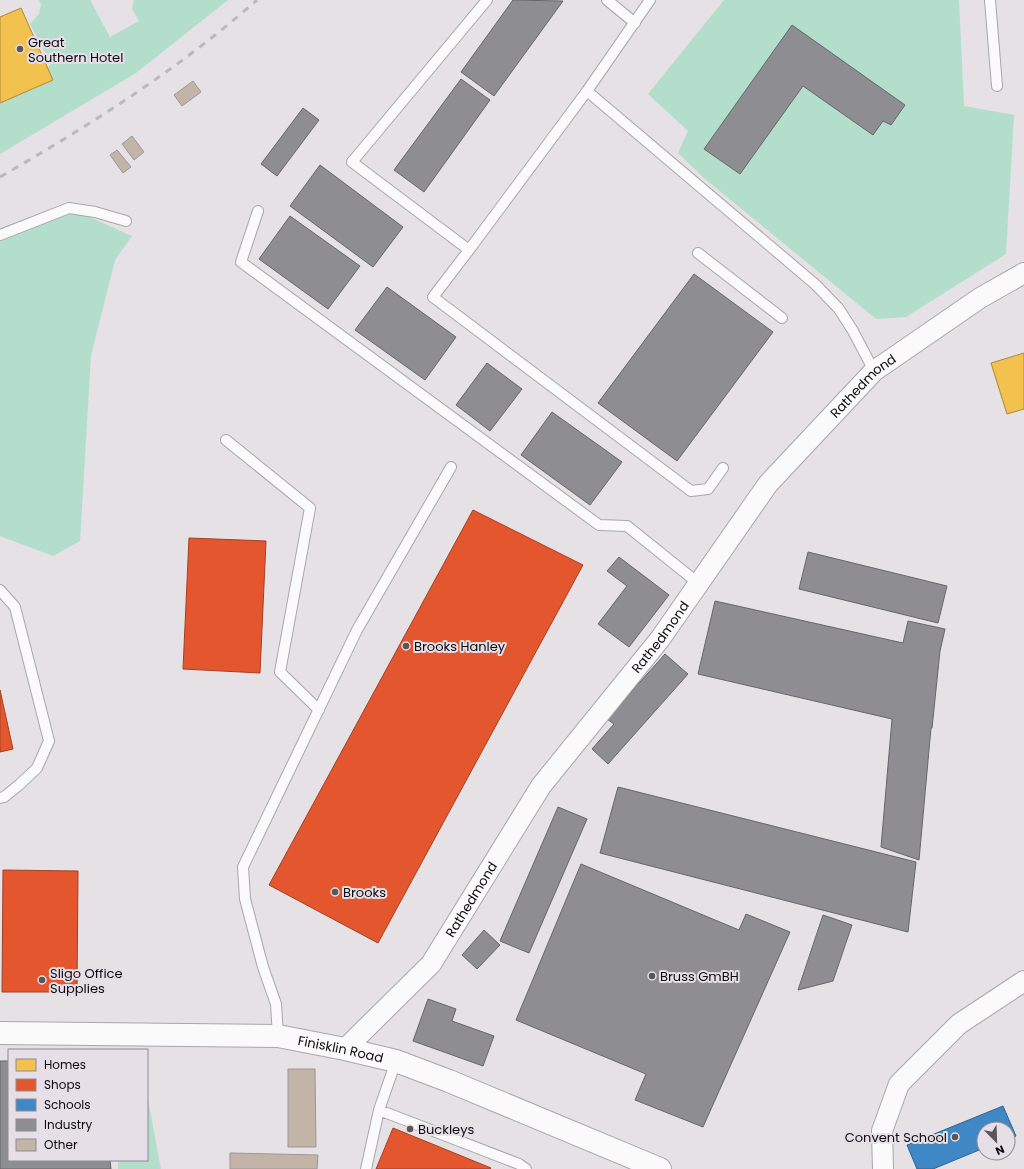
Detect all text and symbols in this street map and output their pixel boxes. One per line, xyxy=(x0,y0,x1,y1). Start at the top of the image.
place label: Great Southern Hotel xyxy=(28,33,123,67)
marker: Great Southern Hotel xyxy=(15,44,25,54)
street label: Rathedmond xyxy=(825,349,900,422)
street label: Rathedmond xyxy=(627,597,693,677)
place label: Brooks Hanley xyxy=(414,637,506,656)
marker: Brooks Hanley xyxy=(401,641,411,651)
street label: Rathedmond xyxy=(440,858,502,941)
place label: Brooks xyxy=(343,883,386,902)
marker: Brooks xyxy=(330,887,340,897)
place label: Sligo Office Supplies xyxy=(50,964,123,998)
place label: Bruss GmBH xyxy=(660,967,739,986)
marker: Bruss GmBH xyxy=(647,971,657,981)
marker: Sligo Office Supplies xyxy=(37,975,47,985)
street label: Finisklin Road xyxy=(296,1031,385,1067)
legend xyxy=(8,1049,148,1161)
text: Homes xyxy=(44,1056,86,1073)
text: Shops xyxy=(44,1076,81,1093)
text: Schools xyxy=(44,1096,91,1113)
text: Industry xyxy=(44,1116,93,1133)
place label: Buckleys xyxy=(418,1120,474,1139)
north arrow xyxy=(976,1121,1016,1161)
marker: Buckleys xyxy=(405,1124,415,1134)
place label: Convent School xyxy=(845,1128,947,1147)
marker: Convent School xyxy=(950,1132,960,1142)
text: Other xyxy=(44,1136,78,1153)
text: N xyxy=(993,1141,1007,1159)

